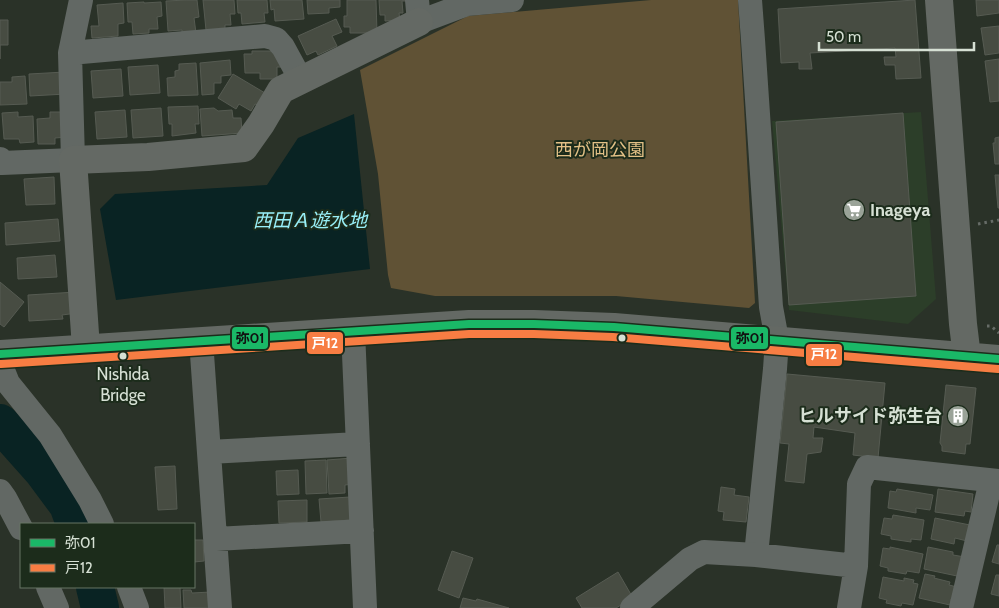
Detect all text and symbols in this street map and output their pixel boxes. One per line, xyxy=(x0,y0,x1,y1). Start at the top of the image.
scale bar xyxy=(819,20,974,52)
text: 50 m xyxy=(826,28,861,46)
park label: 西が岡公園 xyxy=(555,139,645,161)
supermarket icon: Inageya xyxy=(842,198,866,222)
place label: Inageya xyxy=(870,199,930,221)
water label: 西田Ａ遊水地 xyxy=(253,209,369,232)
line badge: 弥01 xyxy=(231,326,269,350)
line badge: 弥01 xyxy=(730,326,769,350)
text: 弥01 xyxy=(235,329,265,347)
text: 弥01 xyxy=(735,329,765,347)
line badge: 戸12 xyxy=(306,331,344,355)
unlabelled marker xyxy=(617,333,627,343)
text: 戸12 xyxy=(312,334,338,352)
line badge: 戸12 xyxy=(805,343,843,367)
text: 戸12 xyxy=(811,345,837,363)
marker: Nishida Bridge xyxy=(118,351,128,361)
place label: Nishida Bridge xyxy=(97,364,150,405)
building icon: ヒルサイド弥生台 xyxy=(946,404,970,428)
place label: ヒルサイド弥生台 xyxy=(798,405,942,427)
legend xyxy=(20,523,195,588)
text: 弥01 xyxy=(65,534,95,552)
text: 戸12 xyxy=(65,559,93,577)

